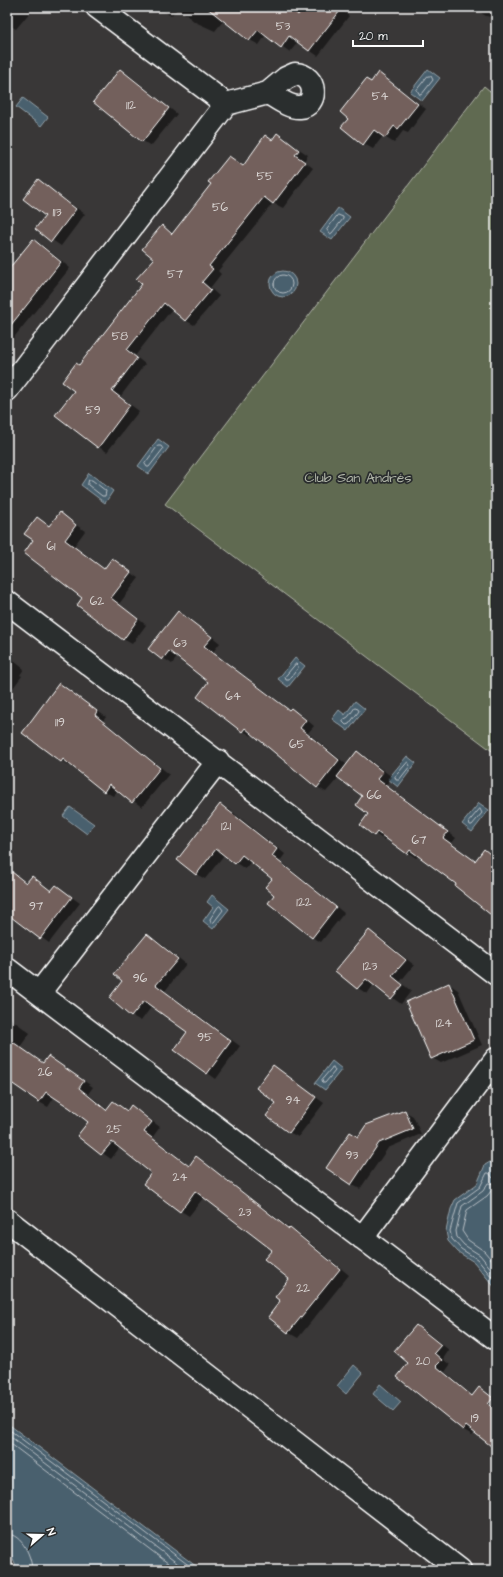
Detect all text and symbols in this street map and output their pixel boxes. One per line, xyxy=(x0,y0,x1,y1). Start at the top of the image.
house number: 53 xyxy=(276,18,290,35)
scale bar xyxy=(353,22,423,48)
text: 20 m xyxy=(359,28,388,45)
house number: 54 xyxy=(372,88,388,105)
house number: 112 xyxy=(126,97,136,114)
house number: 55 xyxy=(257,168,274,185)
house number: 56 xyxy=(212,199,228,216)
house number: 113 xyxy=(52,204,62,221)
house number: 57 xyxy=(167,266,184,283)
house number: 58 xyxy=(112,328,128,345)
house number: 59 xyxy=(85,402,101,419)
park label: Club San Andrés xyxy=(305,468,411,488)
house number: 61 xyxy=(46,538,56,555)
house number: 62 xyxy=(90,593,104,610)
house number: 63 xyxy=(173,635,187,652)
house number: 64 xyxy=(225,688,241,705)
house number: 119 xyxy=(55,714,65,731)
house number: 65 xyxy=(289,736,306,753)
house number: 66 xyxy=(366,787,382,804)
house number: 121 xyxy=(221,818,231,835)
house number: 67 xyxy=(412,832,427,849)
house number: 122 xyxy=(296,894,312,911)
house number: 97 xyxy=(29,898,44,915)
house number: 123 xyxy=(363,958,377,975)
house number: 96 xyxy=(133,970,148,987)
house number: 124 xyxy=(436,1015,452,1032)
house number: 95 xyxy=(197,1029,213,1046)
house number: 26 xyxy=(38,1064,53,1081)
house number: 94 xyxy=(286,1092,301,1109)
house number: 25 xyxy=(106,1121,122,1138)
house number: 93 xyxy=(346,1147,358,1164)
house number: 24 xyxy=(172,1169,188,1186)
house number: 23 xyxy=(239,1204,251,1221)
house number: 22 xyxy=(296,1280,310,1297)
house number: 20 xyxy=(416,1353,431,1370)
house number: 19 xyxy=(471,1410,479,1427)
north arrow xyxy=(22,1515,62,1555)
text: N xyxy=(43,1526,59,1538)

